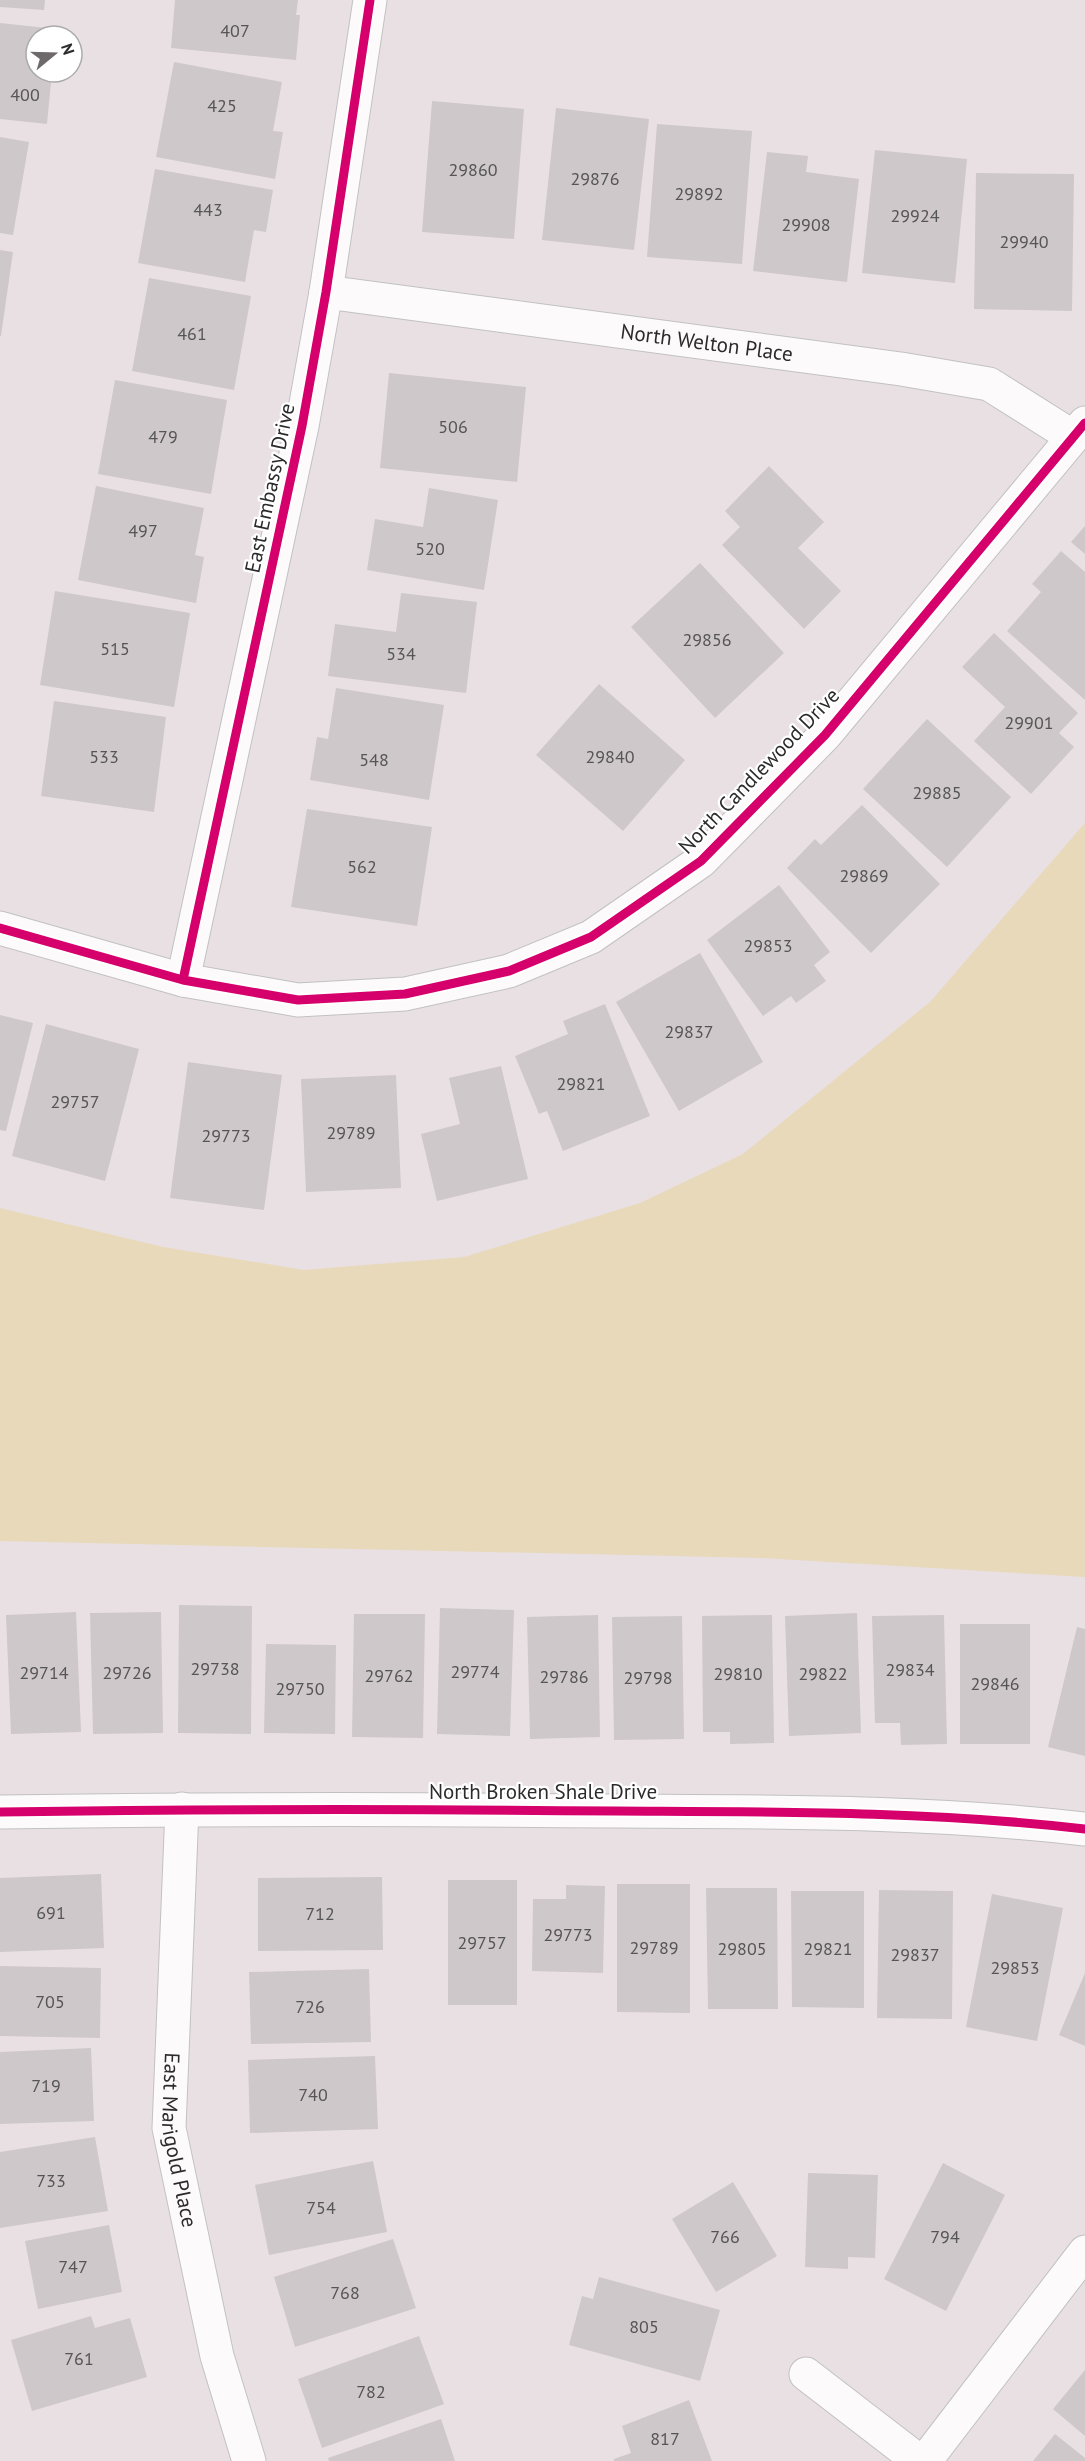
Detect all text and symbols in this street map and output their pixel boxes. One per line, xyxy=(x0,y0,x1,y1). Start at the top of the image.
house number: 407 xyxy=(220,19,250,42)
north arrow xyxy=(24,24,84,84)
text: N xyxy=(57,41,79,57)
house number: 400 xyxy=(10,83,40,106)
house number: 425 xyxy=(207,94,237,117)
house number: 29860 xyxy=(448,158,498,181)
house number: 29876 xyxy=(570,167,620,190)
house number: 29892 xyxy=(674,182,724,205)
house number: 443 xyxy=(193,198,223,221)
house number: 29924 xyxy=(890,204,940,227)
house number: 29908 xyxy=(781,213,831,236)
house number: 29940 xyxy=(999,230,1049,253)
street label: North Welton Place xyxy=(619,318,794,367)
house number: 461 xyxy=(177,322,207,345)
street label: East Embassy Drive xyxy=(238,401,301,575)
house number: 506 xyxy=(438,415,468,438)
house number: 479 xyxy=(148,425,178,448)
house number: 497 xyxy=(128,519,158,542)
house number: 520 xyxy=(415,537,445,560)
house number: 29856 xyxy=(682,628,732,651)
house number: 515 xyxy=(100,637,130,660)
house number: 534 xyxy=(386,642,416,665)
street label: North Candlewood Drive xyxy=(672,682,845,859)
house number: 29901 xyxy=(1004,711,1054,734)
house number: 533 xyxy=(89,745,119,768)
house number: 29840 xyxy=(585,745,635,768)
house number: 548 xyxy=(359,748,389,771)
house number: 29885 xyxy=(912,781,962,804)
house number: 562 xyxy=(347,855,377,878)
house number: 29869 xyxy=(839,864,889,887)
house number: 29853 xyxy=(743,934,793,957)
house number: 29837 xyxy=(664,1020,714,1043)
house number: 29821 xyxy=(556,1072,606,1095)
house number: 29757 xyxy=(50,1090,100,1113)
house number: 29789 xyxy=(326,1121,376,1144)
house number: 29773 xyxy=(201,1124,251,1147)
house number: 29738 xyxy=(190,1657,240,1680)
house number: 29834 xyxy=(885,1658,935,1681)
house number: 29774 xyxy=(450,1660,500,1683)
house number: 29714 xyxy=(19,1661,69,1684)
house number: 29726 xyxy=(102,1661,152,1684)
house number: 29810 xyxy=(713,1662,763,1685)
house number: 29822 xyxy=(798,1662,848,1685)
house number: 29762 xyxy=(364,1664,414,1687)
house number: 29786 xyxy=(539,1665,589,1688)
house number: 29798 xyxy=(623,1666,673,1689)
house number: 29846 xyxy=(970,1672,1020,1695)
house number: 29750 xyxy=(275,1677,325,1700)
street label: North Broken Shale Drive xyxy=(429,1778,657,1805)
house number: 691 xyxy=(36,1901,66,1924)
house number: 712 xyxy=(305,1902,335,1925)
house number: 29773 xyxy=(543,1923,593,1946)
house number: 29757 xyxy=(457,1931,507,1954)
house number: 29789 xyxy=(629,1936,679,1959)
house number: 29805 xyxy=(717,1937,767,1960)
house number: 29821 xyxy=(803,1937,853,1960)
house number: 29837 xyxy=(890,1943,940,1966)
house number: 29853 xyxy=(990,1956,1040,1979)
house number: 705 xyxy=(35,1990,65,2013)
house number: 726 xyxy=(295,1995,325,2018)
street label: East Marigold Place xyxy=(156,2052,204,2230)
house number: 719 xyxy=(31,2074,61,2097)
house number: 740 xyxy=(298,2083,328,2106)
house number: 733 xyxy=(36,2169,66,2192)
house number: 754 xyxy=(306,2196,336,2219)
house number: 766 xyxy=(710,2225,740,2248)
house number: 794 xyxy=(930,2225,960,2248)
house number: 747 xyxy=(58,2255,88,2278)
house number: 768 xyxy=(330,2281,360,2304)
house number: 805 xyxy=(629,2315,659,2338)
house number: 761 xyxy=(64,2347,94,2370)
house number: 782 xyxy=(356,2380,386,2403)
house number: 817 xyxy=(650,2427,680,2450)

